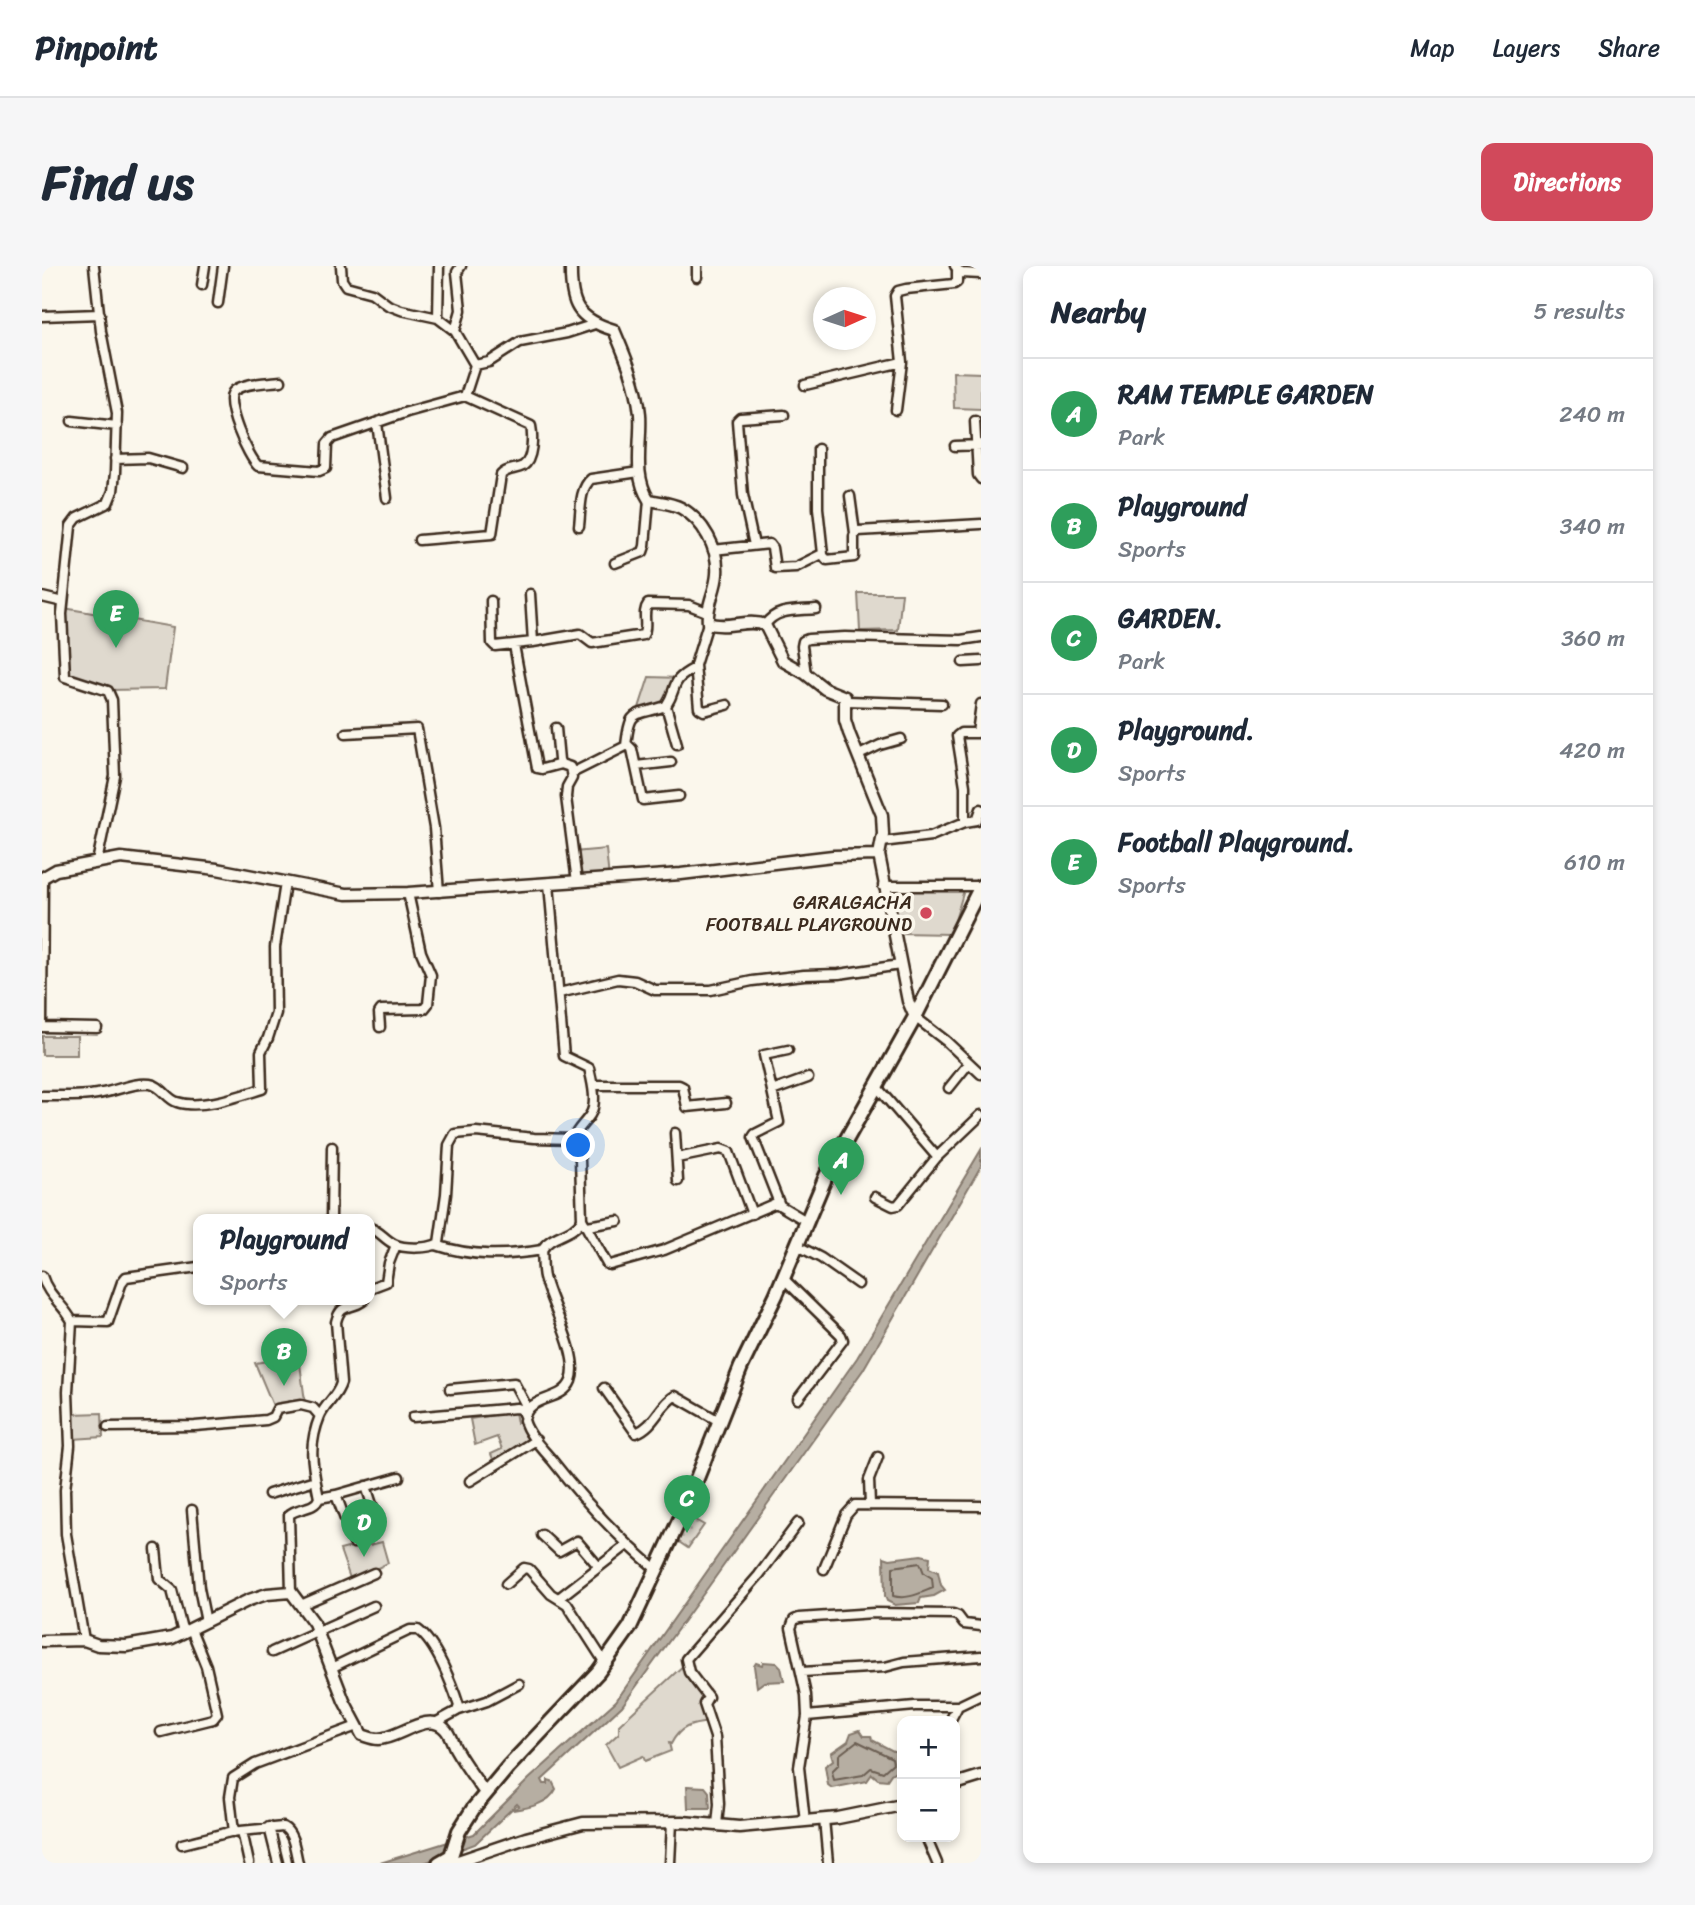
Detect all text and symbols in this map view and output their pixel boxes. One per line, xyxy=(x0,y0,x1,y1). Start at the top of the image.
text: Pinpoint xyxy=(35,19,158,77)
text: Map xyxy=(1410,27,1455,69)
text: Layers xyxy=(1493,27,1560,69)
text: Share xyxy=(1598,27,1660,69)
text: Find us xyxy=(42,139,194,226)
button: Directions xyxy=(1481,143,1653,221)
text: Nearby xyxy=(1051,285,1146,339)
north arrow xyxy=(813,287,876,350)
text: 5 results xyxy=(1534,291,1625,332)
text: RAM TEMPLE GARDEN xyxy=(1118,371,1374,417)
text: A xyxy=(1066,394,1082,435)
text: 240 m xyxy=(1559,394,1625,435)
text: Park xyxy=(1118,417,1165,458)
text: Playground xyxy=(1118,483,1246,529)
text: B xyxy=(1067,506,1081,547)
text: 340 m xyxy=(1560,506,1625,547)
text: Sports xyxy=(1118,529,1186,570)
pin: E xyxy=(93,590,139,648)
text: GARDEN. xyxy=(1118,595,1223,641)
text: C xyxy=(1067,618,1081,659)
text: 360 m xyxy=(1561,618,1625,659)
text: Park xyxy=(1118,641,1165,682)
text: Playground. xyxy=(1118,707,1254,753)
text: D xyxy=(1067,730,1081,771)
text: 420 m xyxy=(1559,730,1625,771)
text: Sports xyxy=(1118,753,1186,794)
text: Football Playground. xyxy=(1118,819,1355,865)
text: E xyxy=(1068,842,1080,883)
text: 610 m xyxy=(1564,842,1625,883)
text: Sports xyxy=(1118,865,1186,906)
place label: GARALGACHA FOOTBALL PLAYGROUND xyxy=(706,886,913,941)
marker: GARALGACHA FOOTBALL PLAYGROUND xyxy=(918,905,934,921)
your location xyxy=(561,1128,595,1162)
pin: A xyxy=(818,1137,864,1195)
popup xyxy=(193,1214,375,1305)
text: Playground xyxy=(220,1216,348,1262)
text: Sports xyxy=(220,1262,287,1303)
pin: B xyxy=(261,1328,307,1386)
pin: C xyxy=(664,1475,710,1533)
pin: D xyxy=(341,1499,387,1557)
map controls xyxy=(897,1716,960,1842)
button: + xyxy=(897,1716,960,1779)
button: − xyxy=(897,1779,960,1842)

